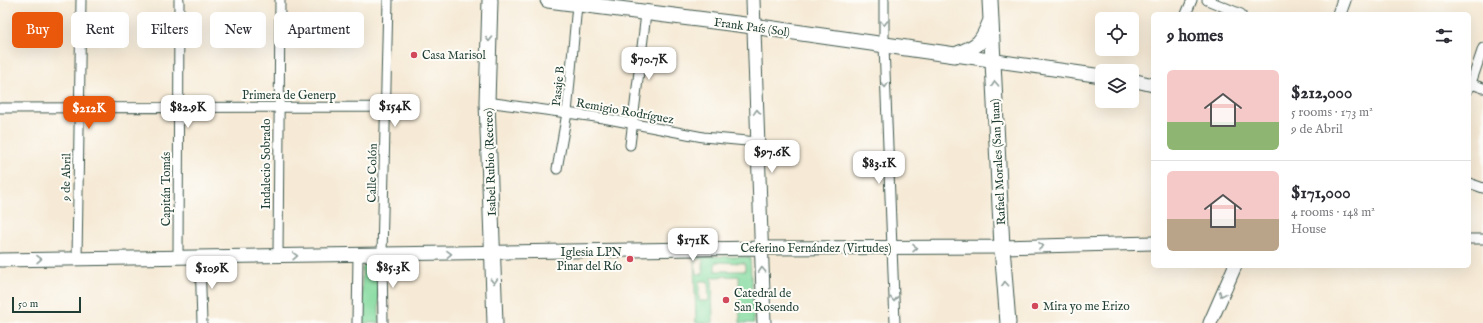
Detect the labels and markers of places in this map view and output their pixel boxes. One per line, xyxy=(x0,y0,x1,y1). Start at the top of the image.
pin: $70.7K xyxy=(616,47,682,81)
place label: Casa Marisol xyxy=(422,48,487,63)
marker: Casa Marisol xyxy=(409,50,419,60)
pin: $154K xyxy=(367,94,423,128)
pin: $82.9K xyxy=(155,95,221,129)
pin: $212K xyxy=(61,96,117,130)
pin: $97.6K xyxy=(739,140,805,174)
pin: $83.1K xyxy=(846,151,912,185)
pin: $171K xyxy=(665,228,721,262)
place label: Iglesia LPN Pinar del Río xyxy=(557,245,623,274)
marker: Iglesia LPN Pinar del Río xyxy=(625,254,635,264)
pin: $85.3K xyxy=(360,255,426,289)
pin: $109K xyxy=(184,256,240,290)
place label: Catedral de San Rosendo xyxy=(734,286,799,315)
marker: Catedral de San Rosendo xyxy=(721,295,731,305)
place label: Mira yo me Erizo xyxy=(1043,299,1130,314)
marker: Mira yo me Erizo xyxy=(1030,301,1040,311)

